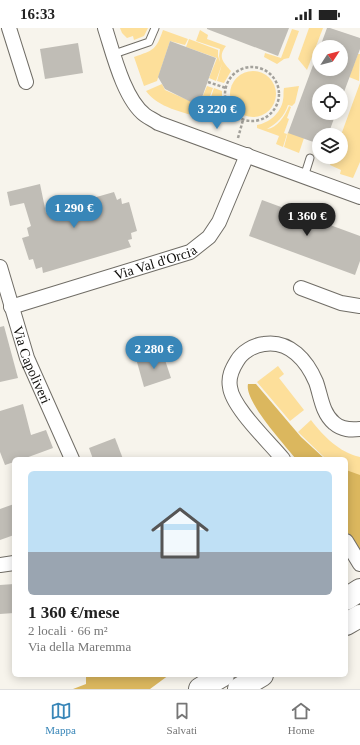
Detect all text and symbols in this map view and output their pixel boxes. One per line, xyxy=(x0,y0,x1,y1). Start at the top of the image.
text: 16:33 xyxy=(20,6,55,22)
north arrow xyxy=(312,40,348,76)
map controls xyxy=(312,40,348,164)
button: locate xyxy=(312,84,348,120)
pin: 3 220 € xyxy=(180,96,254,130)
text: 3 220 € xyxy=(198,101,237,116)
button: layers xyxy=(312,128,348,164)
pin: 1 290 € xyxy=(37,195,111,229)
text: 1 290 € xyxy=(55,200,94,215)
pin: 1 360 € xyxy=(270,203,344,237)
text: 1 360 € xyxy=(288,208,327,223)
street label: Via Val d'Orcia xyxy=(112,242,201,283)
street label: Via Capoliveri xyxy=(10,324,53,406)
pin: 2 280 € xyxy=(117,336,191,370)
text: 2 280 € xyxy=(135,341,174,356)
icon: home xyxy=(144,497,216,569)
text: 1 360 €/mese xyxy=(28,603,120,622)
text: 2 locali · 66 m² xyxy=(28,623,108,638)
text: Via della Maremma xyxy=(28,639,131,654)
tab: Mappa xyxy=(45,700,76,736)
tab: Salvati xyxy=(167,700,197,736)
tab: Home xyxy=(288,700,315,736)

